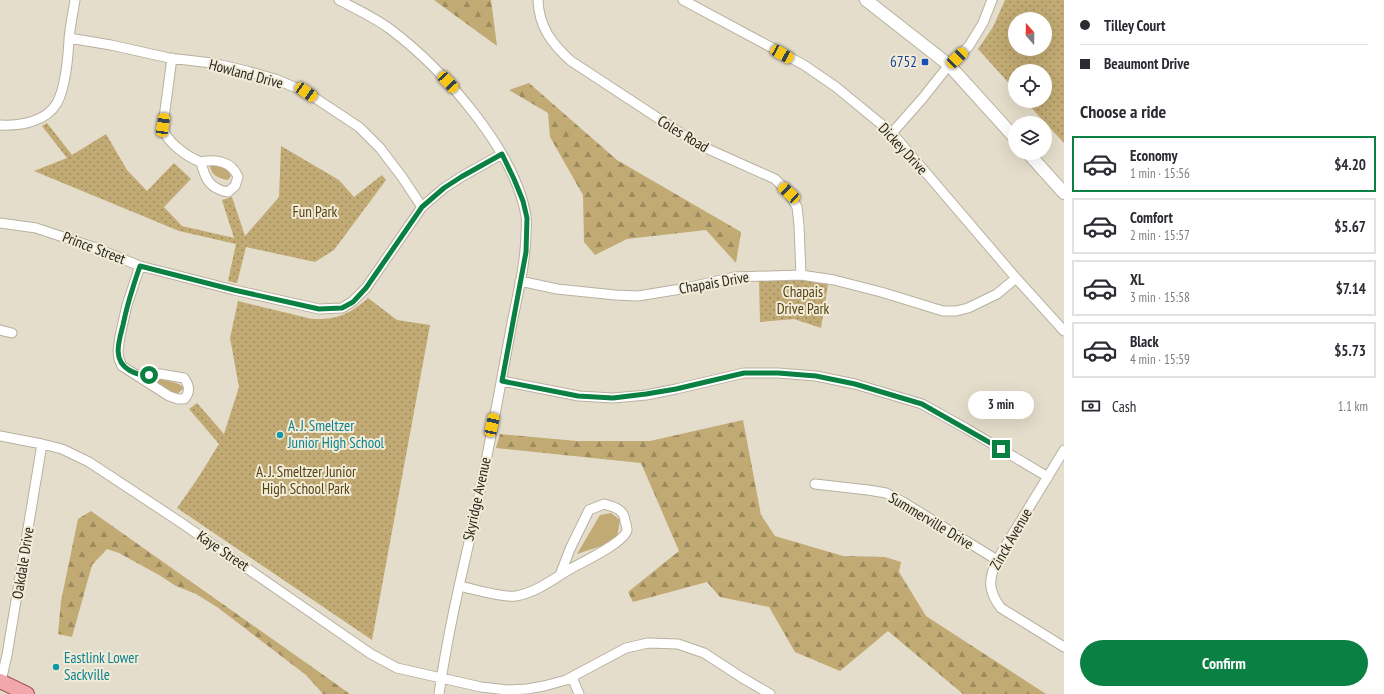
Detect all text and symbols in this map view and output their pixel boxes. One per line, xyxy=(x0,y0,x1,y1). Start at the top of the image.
north arrow xyxy=(1008,12,1052,56)
map controls xyxy=(1008,12,1052,160)
text: Tilley Court xyxy=(1104,16,1165,35)
car xyxy=(769,43,795,65)
car xyxy=(944,45,970,71)
place label: 6752 xyxy=(890,52,917,71)
street label: Howland Drive xyxy=(207,54,285,93)
text: Beaumont Drive xyxy=(1104,54,1190,73)
marker: 6752 xyxy=(920,57,930,67)
button: locate xyxy=(1008,64,1052,108)
car xyxy=(435,69,461,95)
car xyxy=(293,80,319,104)
text: Choose a ride xyxy=(1080,100,1166,123)
street label: Coles Road xyxy=(654,111,712,156)
car xyxy=(155,112,171,138)
button: layers xyxy=(1008,116,1052,160)
street label: Dickey Drive xyxy=(875,119,932,178)
icon: car xyxy=(1082,146,1118,182)
text: Economy xyxy=(1130,146,1178,165)
text: $4.20 xyxy=(1334,155,1366,174)
text: 1 min · 15:56 xyxy=(1130,165,1190,182)
car xyxy=(776,180,802,206)
park label: Fun Park xyxy=(293,202,338,221)
icon: car xyxy=(1082,208,1118,244)
text: Comfort xyxy=(1130,208,1173,227)
text: $5.67 xyxy=(1334,217,1366,236)
street label: Prince Street xyxy=(60,227,128,268)
text: 2 min · 15:57 xyxy=(1130,227,1190,244)
street label: Chapais Drive xyxy=(677,267,750,298)
icon: car xyxy=(1082,270,1118,306)
text: XL xyxy=(1130,270,1144,289)
text: $7.14 xyxy=(1336,279,1366,298)
park label: Chapais Drive Park xyxy=(777,282,830,318)
text: 3 min · 15:58 xyxy=(1130,289,1190,306)
icon: car xyxy=(1082,332,1118,368)
text: Black xyxy=(1130,332,1159,351)
text: $5.73 xyxy=(1334,341,1366,360)
text: 4 min · 15:59 xyxy=(1130,351,1190,368)
route start xyxy=(140,366,158,384)
callout: 3 min xyxy=(968,391,1034,419)
icon: cash xyxy=(1080,395,1102,417)
text: 3 min xyxy=(988,396,1014,413)
text: Cash xyxy=(1112,397,1136,416)
text: 1.1 km xyxy=(1338,398,1368,415)
car xyxy=(484,412,500,438)
place label: A. J. Smeltzer Junior High School xyxy=(287,416,385,452)
marker: A. J. Smeltzer Junior High School xyxy=(275,430,285,440)
route end xyxy=(992,440,1010,458)
street label: Skyridge Avenue xyxy=(458,455,495,543)
park label: A. J. Smeltzer Junior High School Park xyxy=(256,462,357,498)
street label: Summerville Drive xyxy=(885,488,977,553)
street label: Zinck Avenue xyxy=(985,505,1036,573)
street label: Oakdale Drive xyxy=(7,526,38,600)
street label: Kaye Street xyxy=(193,526,253,575)
button: Confirm xyxy=(1080,640,1368,686)
place label: Eastlink Lower Sackville xyxy=(64,648,139,684)
marker: Eastlink Lower Sackville xyxy=(51,662,61,672)

